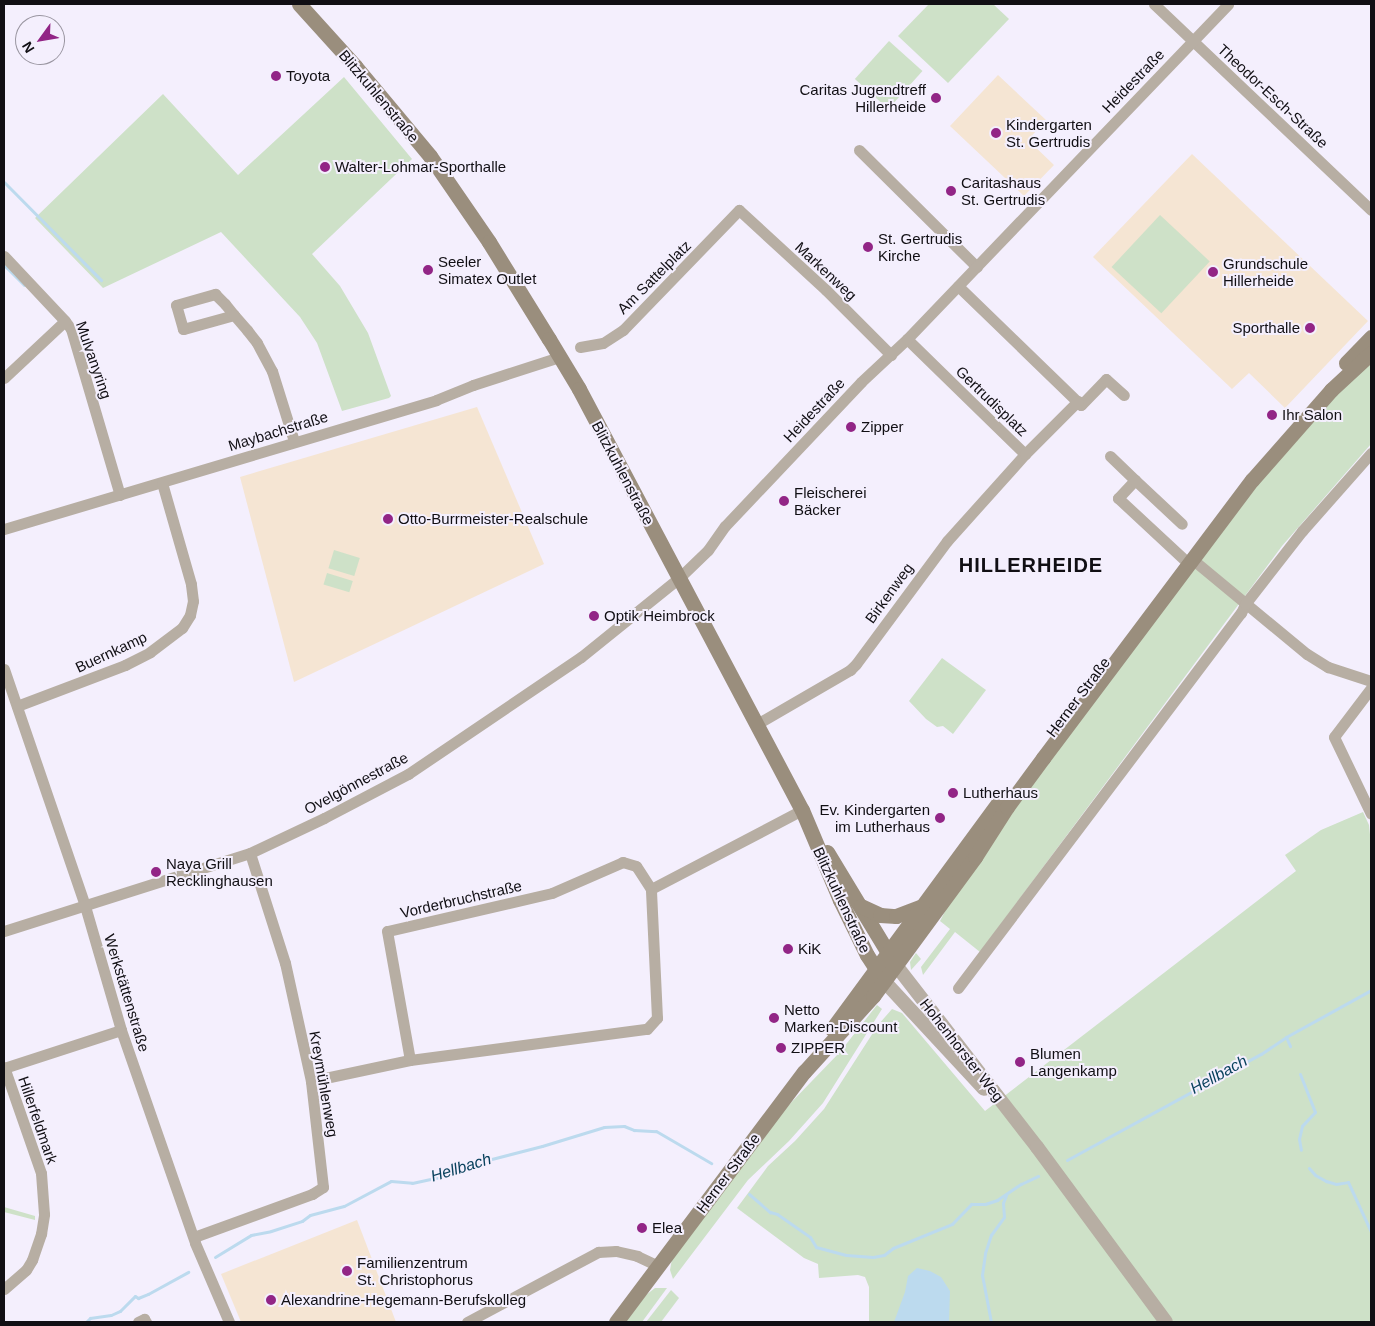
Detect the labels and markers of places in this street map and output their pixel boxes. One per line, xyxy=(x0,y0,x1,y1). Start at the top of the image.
place label: Toyota xyxy=(286,67,330,85)
marker: Toyota xyxy=(270,70,282,82)
place label: Caritas Jugendtreff Hillerheide xyxy=(800,80,926,115)
marker: Caritas Jugendtreff Hillerheide xyxy=(930,92,942,104)
place label: Kindergarten St. Gertrudis xyxy=(1006,115,1092,150)
marker: Kindergarten St. Gertrudis xyxy=(990,127,1002,139)
place label: Walter-Lohmar-Sporthalle xyxy=(335,158,506,176)
marker: Walter-Lohmar-Sporthalle xyxy=(319,161,331,173)
place label: Caritashaus St. Gertrudis xyxy=(961,173,1045,208)
marker: Caritashaus St. Gertrudis xyxy=(945,185,957,197)
place label: St. Gertrudis Kirche xyxy=(878,229,962,264)
marker: St. Gertrudis Kirche xyxy=(862,241,874,253)
place label: Seeler Simatex Outlet xyxy=(438,252,536,287)
place label: Grundschule Hillerheide xyxy=(1223,254,1308,289)
marker: Seeler Simatex Outlet xyxy=(422,264,434,276)
marker: Grundschule Hillerheide xyxy=(1207,266,1219,278)
place label: Sporthalle xyxy=(1232,319,1300,337)
marker: Sporthalle xyxy=(1304,322,1316,334)
place label: Ihr Salon xyxy=(1282,406,1342,424)
marker: Ihr Salon xyxy=(1266,409,1278,421)
place label: Zipper xyxy=(861,418,904,436)
marker: Zipper xyxy=(845,421,857,433)
place label: Fleischerei Bäcker xyxy=(794,483,867,518)
marker: Fleischerei Bäcker xyxy=(778,495,790,507)
place label: Otto-Burrmeister-Realschule xyxy=(398,510,588,528)
marker: Otto-Burrmeister-Realschule xyxy=(382,513,394,525)
place label: Optik Heimbrock xyxy=(604,607,715,625)
marker: Optik Heimbrock xyxy=(588,610,600,622)
place label: Lutherhaus xyxy=(963,784,1038,802)
marker: Lutherhaus xyxy=(947,787,959,799)
place label: Ev. Kindergarten im Lutherhaus xyxy=(819,800,930,835)
marker: Ev. Kindergarten im Lutherhaus xyxy=(934,812,946,824)
place label: Naya Grill Recklinghausen xyxy=(166,854,273,889)
marker: Naya Grill Recklinghausen xyxy=(150,866,162,878)
place label: KiK xyxy=(798,940,821,958)
marker: KiK xyxy=(782,943,794,955)
place label: Netto Marken-Discount xyxy=(784,1000,897,1035)
marker: Netto Marken-Discount xyxy=(768,1012,780,1024)
place label: ZIPPER xyxy=(791,1039,845,1057)
marker: ZIPPER xyxy=(775,1042,787,1054)
place label: Blumen Langenkamp xyxy=(1030,1044,1117,1079)
marker: Blumen Langenkamp xyxy=(1014,1056,1026,1068)
place label: Elea xyxy=(652,1219,682,1237)
marker: Elea xyxy=(636,1222,648,1234)
place label: Familienzentrum St. Christophorus xyxy=(357,1253,473,1288)
marker: Familienzentrum St. Christophorus xyxy=(341,1265,353,1277)
place label: Alexandrine-Hegemann-Berufskolleg xyxy=(281,1291,526,1309)
marker: Alexandrine-Hegemann-Berufskolleg xyxy=(265,1294,277,1306)

